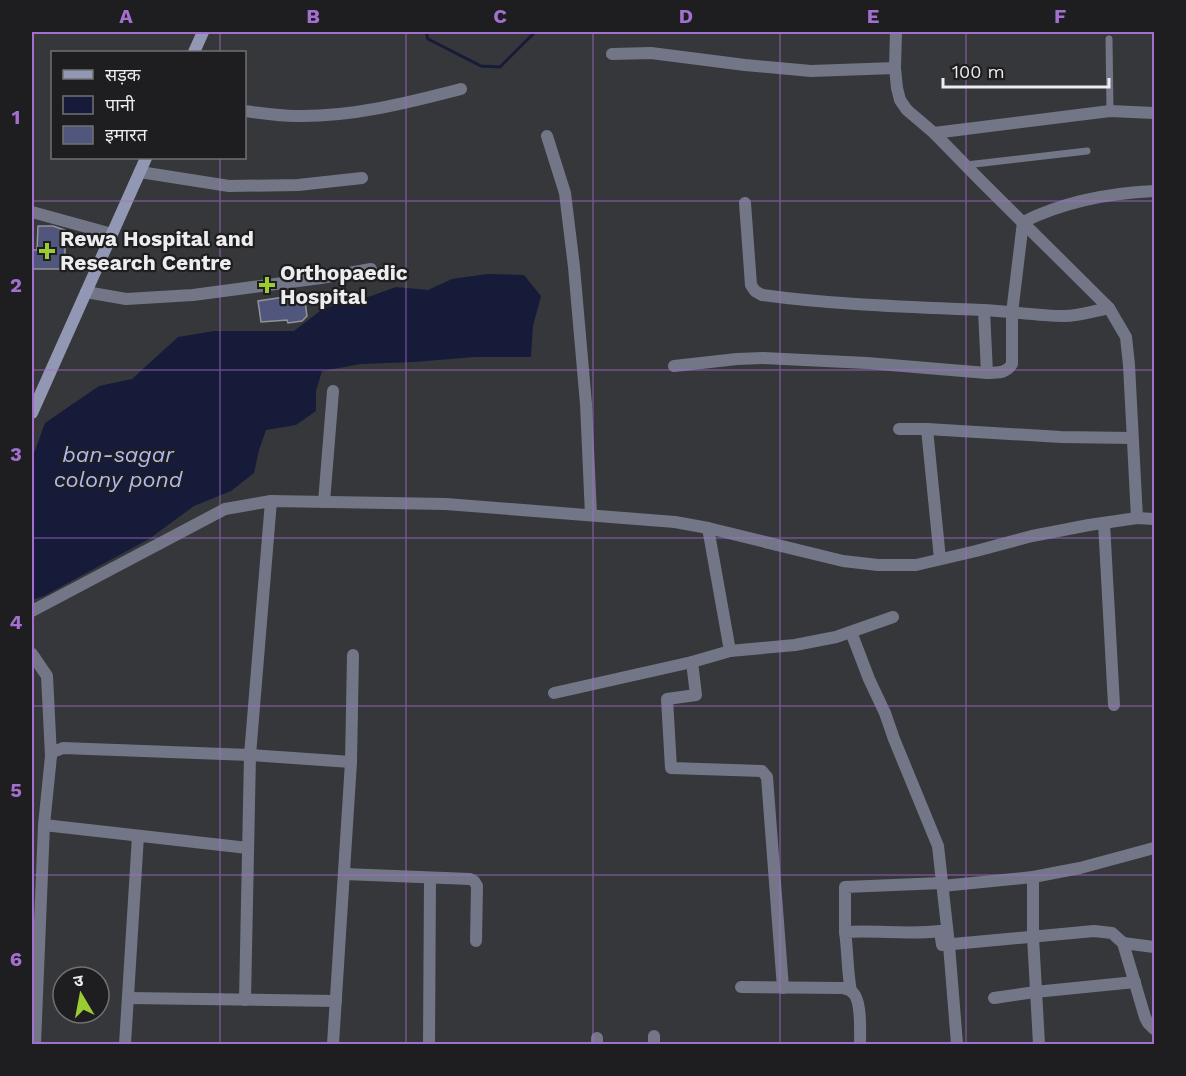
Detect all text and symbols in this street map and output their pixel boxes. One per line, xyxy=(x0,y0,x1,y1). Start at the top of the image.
text: A xyxy=(119,4,133,28)
text: B xyxy=(306,4,320,28)
text: C xyxy=(493,4,507,28)
text: D xyxy=(679,4,693,28)
text: E xyxy=(867,4,879,28)
text: F xyxy=(1054,4,1066,28)
legend xyxy=(51,51,246,159)
scale bar xyxy=(943,51,1110,89)
text: 100 m xyxy=(952,61,1005,82)
text: सड़क xyxy=(105,64,142,85)
text: पानी xyxy=(105,94,135,115)
text: 1 xyxy=(12,105,20,129)
text: इमारत xyxy=(105,124,148,145)
place label: Rewa Hospital and Research Centre xyxy=(60,226,254,275)
marker: Rewa Hospital and Research Centre xyxy=(38,242,56,260)
place label: Orthopaedic Hospital xyxy=(280,260,408,309)
text: 2 xyxy=(10,273,22,297)
marker: Orthopaedic Hospital xyxy=(258,276,276,294)
text: 3 xyxy=(10,442,22,466)
water label: ban-sagar colony pond xyxy=(54,442,184,492)
text: 4 xyxy=(10,610,23,634)
text: 5 xyxy=(10,778,22,802)
text: 6 xyxy=(10,947,22,971)
north arrow xyxy=(51,965,111,1025)
text: उ xyxy=(72,970,85,991)

